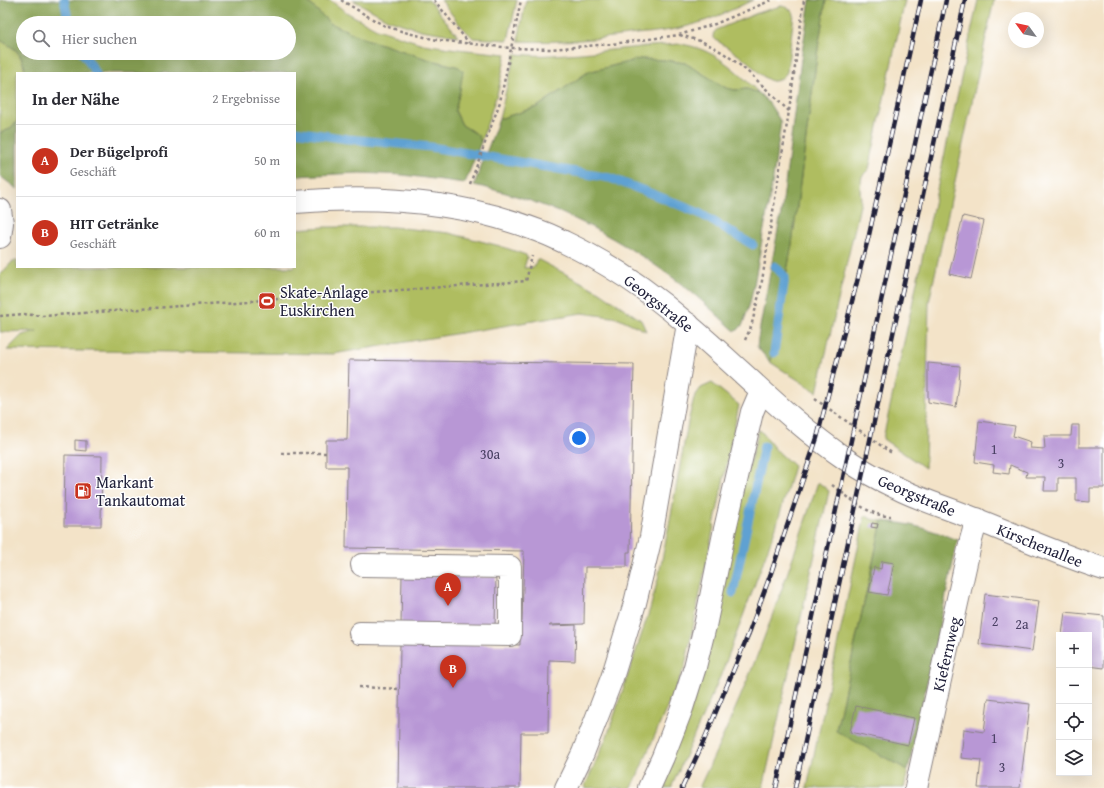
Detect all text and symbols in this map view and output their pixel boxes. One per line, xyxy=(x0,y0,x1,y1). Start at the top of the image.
north arrow xyxy=(1008,12,1044,48)
search box xyxy=(16,16,296,60)
icon: search xyxy=(30,27,52,49)
text: Hier suchen xyxy=(62,28,137,49)
text: In der Nähe xyxy=(32,86,120,111)
text: 2 Ergebnisse xyxy=(212,89,280,108)
text: Der Bügelprofi xyxy=(70,141,168,162)
text: A xyxy=(41,151,49,170)
text: 50 m xyxy=(254,151,280,170)
text: Geschäft xyxy=(70,162,117,181)
text: HIT Getränke xyxy=(70,213,159,234)
text: B xyxy=(41,223,49,242)
text: 60 m xyxy=(254,223,280,242)
text: Geschäft xyxy=(70,234,117,253)
street label: Georgstraße xyxy=(619,268,699,338)
place label: Skate-Anlage Euskirchen xyxy=(280,280,368,322)
sports icon: Skate-Anlage Euskirchen xyxy=(257,291,277,311)
your location xyxy=(569,428,589,448)
house number: 1 xyxy=(991,439,997,459)
house number: 30a xyxy=(480,444,500,464)
house number: 3 xyxy=(1058,453,1064,473)
street label: Georgstraße xyxy=(874,468,960,522)
place label: Markant Tankautomat xyxy=(96,470,186,512)
fuel station icon: Markant Tankautomat xyxy=(73,481,93,501)
street label: Kirschenallee xyxy=(993,517,1087,573)
pin: A xyxy=(435,573,461,606)
house number: 2 xyxy=(992,611,998,631)
street label: Kiefernweg xyxy=(926,614,966,694)
house number: 2a xyxy=(1015,614,1029,634)
map controls xyxy=(1056,632,1092,776)
button: + xyxy=(1056,632,1092,668)
pin: B xyxy=(440,655,466,688)
button: − xyxy=(1056,668,1092,704)
button: locate xyxy=(1056,704,1092,740)
house number: 1 xyxy=(991,728,997,748)
button: layers xyxy=(1056,740,1092,776)
house number: 3 xyxy=(999,757,1005,777)

